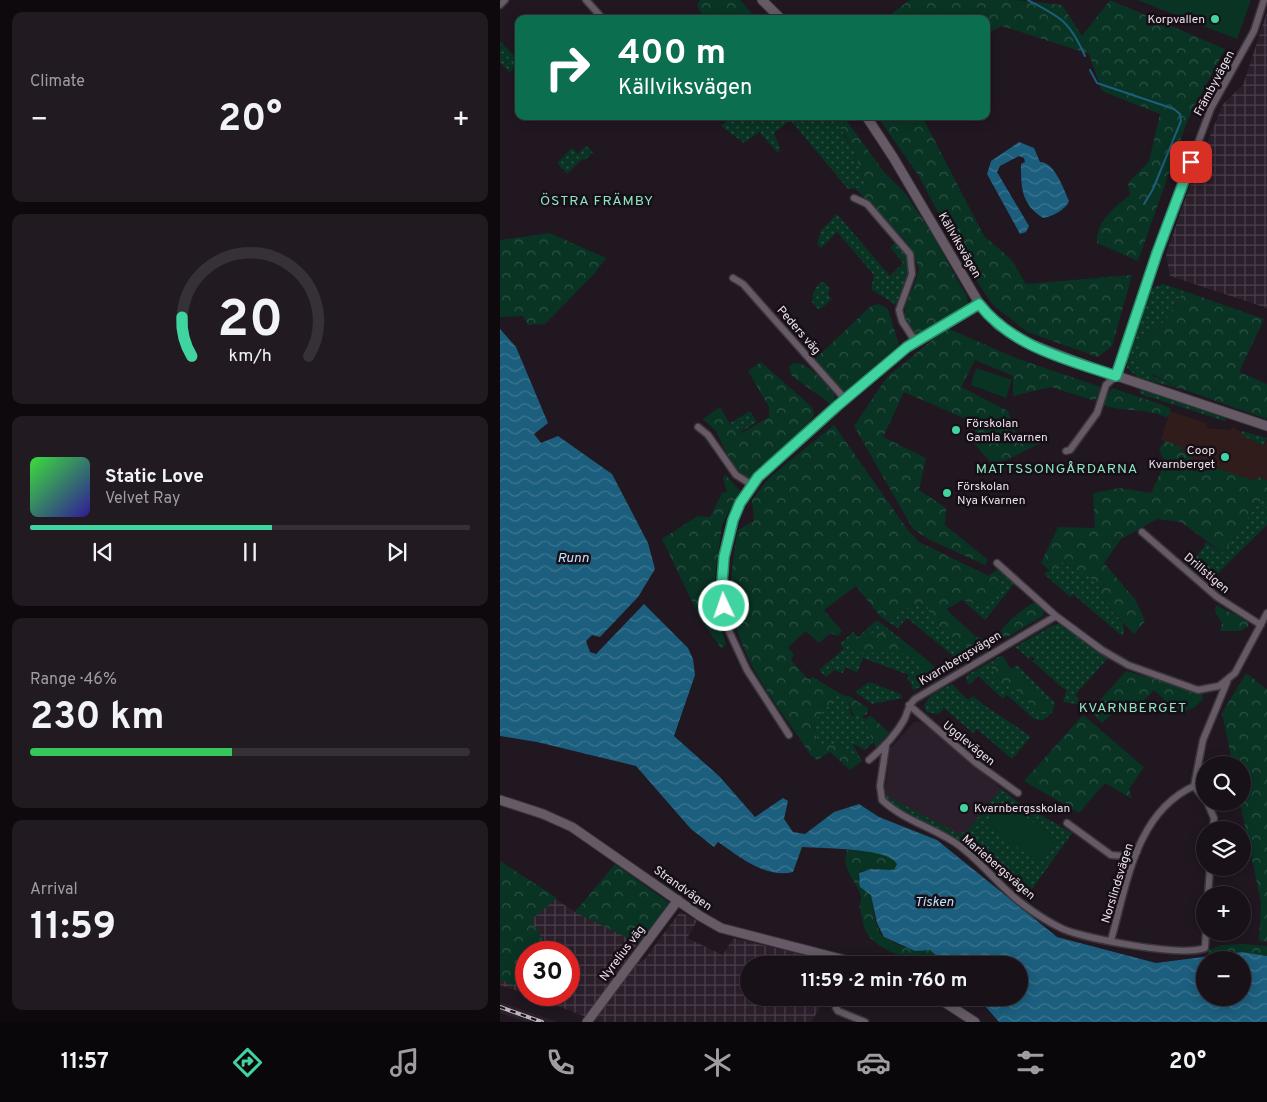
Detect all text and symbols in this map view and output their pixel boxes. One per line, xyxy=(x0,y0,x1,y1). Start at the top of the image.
place label: Korpvallen xyxy=(1148,12,1205,28)
marker: Korpvallen xyxy=(1209,13,1221,25)
text: 400 m xyxy=(618,32,726,76)
icon: right xyxy=(535,35,600,100)
street label: Främbyvägen xyxy=(1191,48,1239,119)
text: Climate xyxy=(30,72,85,92)
text: Källviksvägen xyxy=(618,75,752,102)
text: 20° xyxy=(218,96,282,145)
text: − xyxy=(30,103,48,139)
text: + xyxy=(452,103,470,139)
pin xyxy=(1170,141,1212,183)
icon: arrive xyxy=(1177,148,1205,176)
district label: ÖSTRA FRÄMBY xyxy=(540,192,654,210)
street label: Källviksvägen xyxy=(934,210,984,281)
text: 20 xyxy=(217,289,283,355)
street label: Peders väg xyxy=(773,303,824,358)
text: km/h xyxy=(228,345,272,368)
place label: Förskolan Gamla Kvarnen xyxy=(966,416,1048,446)
marker: Förskolan Gamla Kvarnen xyxy=(950,424,962,436)
place label: Coop Kvarnberget xyxy=(1148,443,1215,473)
marker: Coop Kvarnberget xyxy=(1219,451,1231,463)
district label: MATTSSONGÅRDARNA xyxy=(976,461,1138,478)
text: Static Love xyxy=(105,465,204,489)
place label: Förskolan Nya Kvarnen xyxy=(957,479,1025,509)
marker: Förskolan Nya Kvarnen xyxy=(941,487,953,499)
text: Velvet Ray xyxy=(105,489,180,509)
icon: previous xyxy=(89,538,117,566)
icon: pause xyxy=(236,538,264,566)
icon: next xyxy=(383,538,411,566)
water label: Runn xyxy=(557,550,589,567)
street label: Drillstigen xyxy=(1180,550,1233,598)
position arrow xyxy=(697,579,749,631)
street label: Kvarnbergsvägen xyxy=(916,628,1005,690)
text: Range · 46% xyxy=(30,670,117,690)
text: 230 km xyxy=(30,694,165,743)
district label: KVARNBERGET xyxy=(1079,700,1187,717)
street label: Ugglevägen xyxy=(939,718,998,770)
map controls xyxy=(1196,756,1251,1006)
button: search xyxy=(1196,756,1251,811)
place label: Kvarnbergsskolan xyxy=(974,801,1070,817)
marker: Kvarnbergsskolan xyxy=(958,802,970,814)
button: layers xyxy=(1196,821,1251,876)
street label: Mariebergsvägen xyxy=(958,831,1038,904)
street label: Norslindsvägen xyxy=(1098,841,1138,925)
street label: Strandvägen xyxy=(650,863,715,915)
text: Arrival xyxy=(30,880,78,900)
button: + xyxy=(1196,886,1251,941)
water label: Tisken xyxy=(914,894,954,911)
text: 11:59 xyxy=(30,904,116,953)
street label: Nyrelius väg xyxy=(596,922,649,985)
speed limit sign: 30 xyxy=(515,941,580,1006)
button: − xyxy=(1196,951,1251,1006)
text: 11:59 · 2 min · 760 m xyxy=(801,969,967,993)
icon: directions xyxy=(230,1045,265,1080)
icon: music xyxy=(387,1045,422,1080)
icon: phone xyxy=(543,1045,578,1080)
icon: climate xyxy=(700,1045,735,1080)
icon: car xyxy=(856,1045,891,1080)
icon: filters xyxy=(1013,1045,1048,1080)
text: 11:57 xyxy=(61,1049,109,1076)
text: 20° xyxy=(1169,1049,1206,1076)

